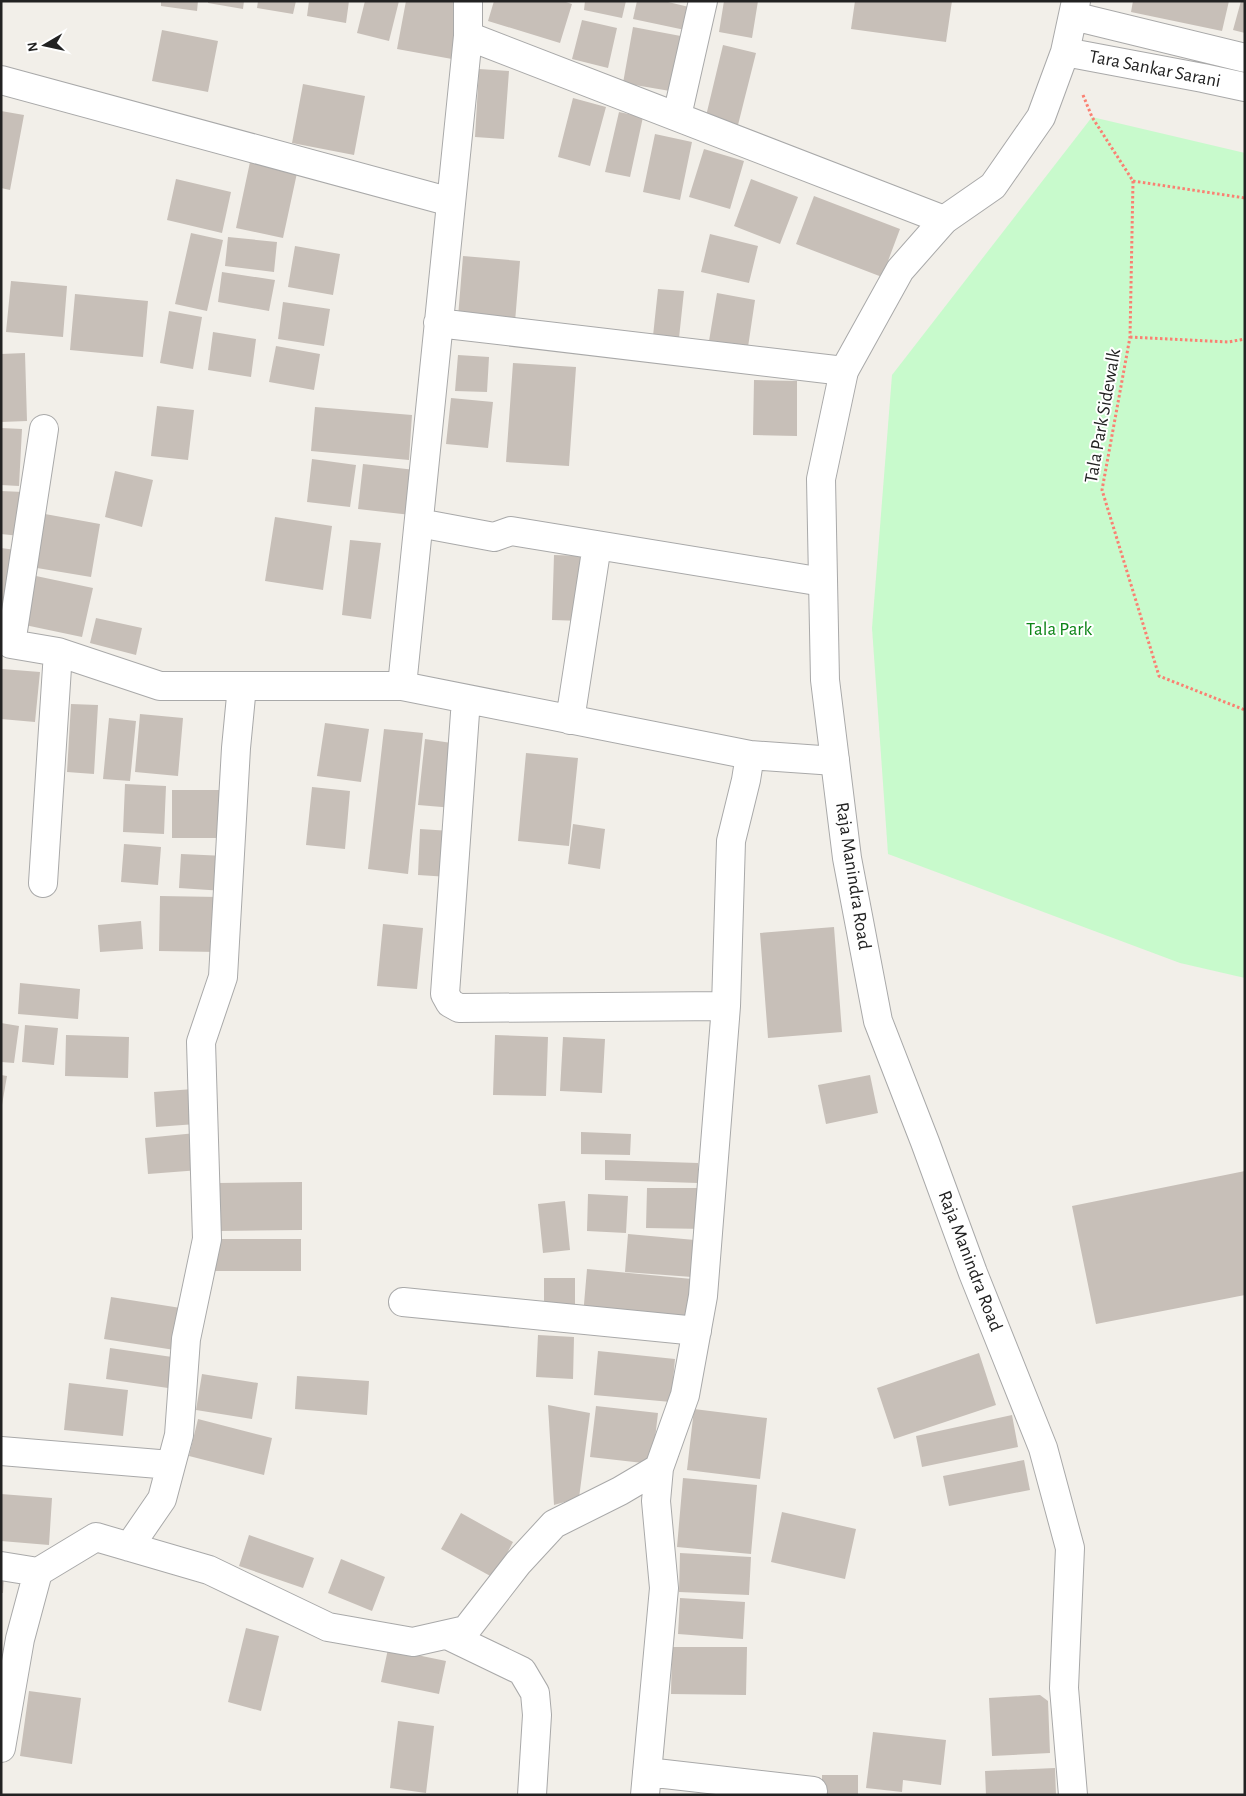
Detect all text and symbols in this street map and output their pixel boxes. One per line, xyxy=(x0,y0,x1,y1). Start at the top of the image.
north arrow xyxy=(20,20,70,70)
text: N xyxy=(25,41,41,53)
street label: Tara Sankar Sarani xyxy=(1088,47,1222,91)
street label: Tala Park Sidewalk xyxy=(1082,347,1124,485)
park label: Tala Park xyxy=(1026,620,1092,639)
street label: Raja Manindra Road xyxy=(832,801,874,951)
street label: Raja Manindra Road xyxy=(934,1188,1006,1334)

